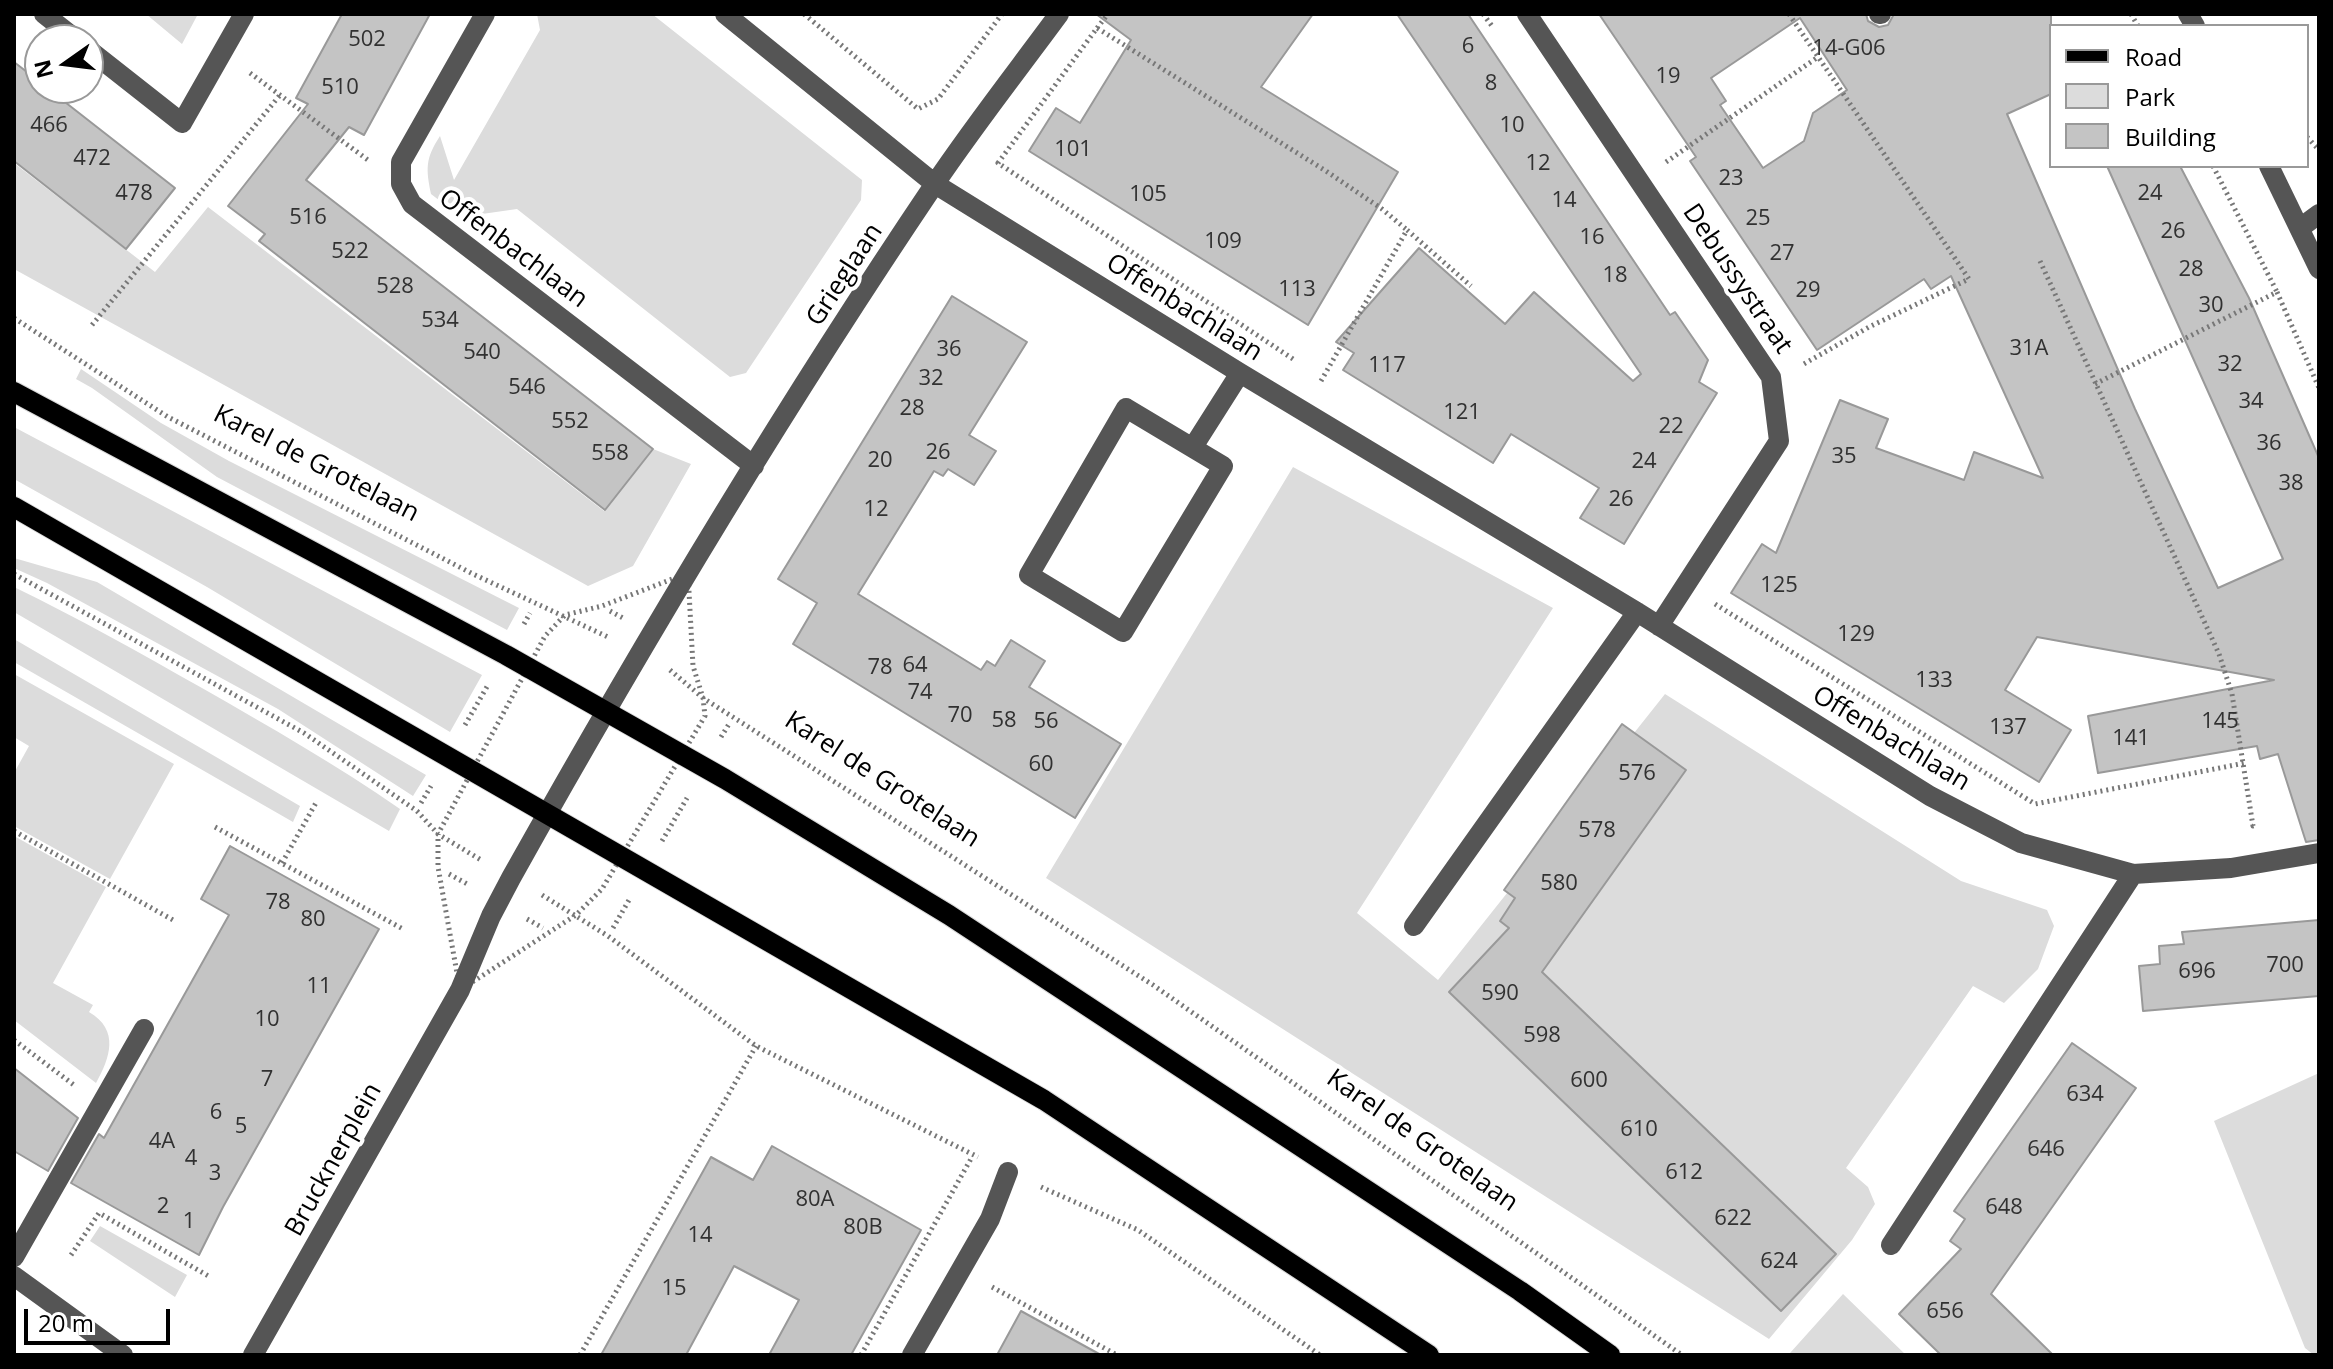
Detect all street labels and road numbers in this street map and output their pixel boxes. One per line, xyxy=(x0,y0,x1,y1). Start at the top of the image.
street label: Offenbachlaan xyxy=(432,183,594,315)
street label: Debussystraat xyxy=(1676,198,1798,360)
street label: Grieglaan xyxy=(800,218,890,332)
street label: Offenbachlaan xyxy=(1100,247,1268,369)
street label: Karel de Grotelaan xyxy=(208,399,424,529)
street label: Offenbachlaan xyxy=(1806,680,1976,798)
street label: Karel de Grotelaan xyxy=(778,705,986,855)
street label: Karel de Grotelaan xyxy=(1320,1063,1524,1219)
street label: Brucknerplein xyxy=(279,1078,389,1242)

